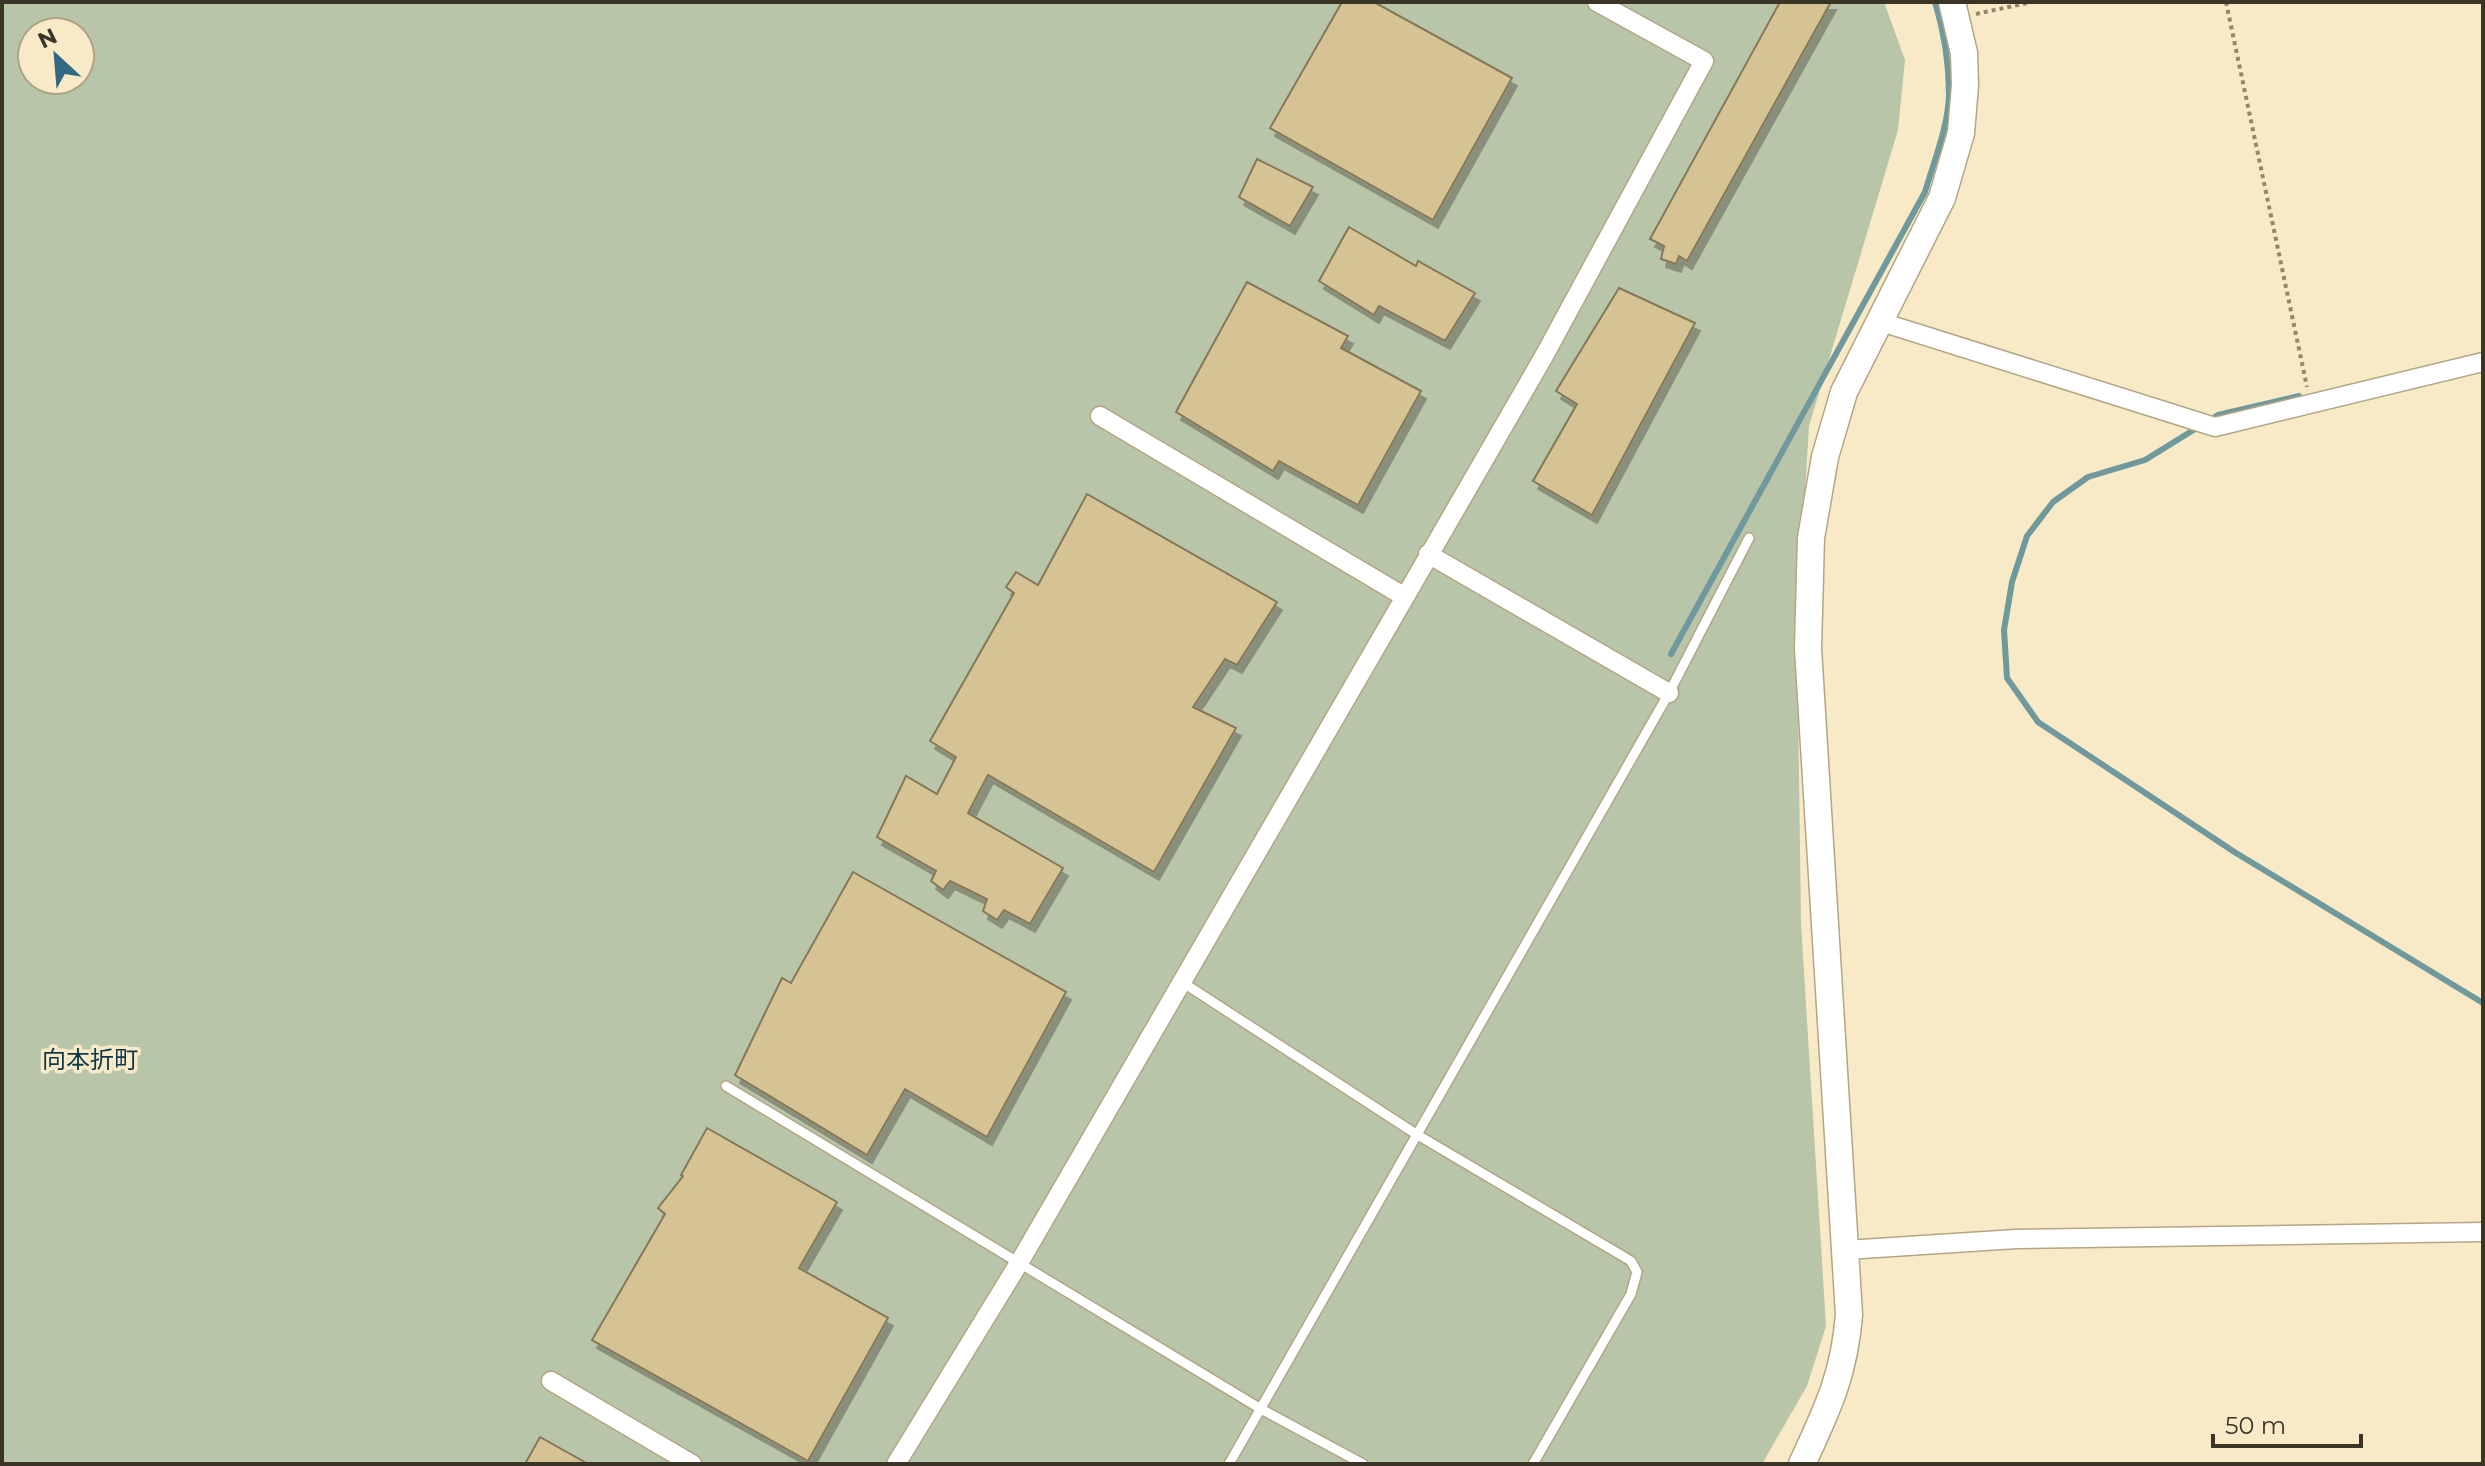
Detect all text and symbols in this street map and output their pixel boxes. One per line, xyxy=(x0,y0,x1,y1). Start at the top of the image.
north arrow xyxy=(16,16,96,96)
text: N xyxy=(34,22,61,55)
district label: 向本折町 xyxy=(42,1045,138,1074)
scale bar xyxy=(2213,1398,2361,1448)
text: 50 m xyxy=(2225,1411,2286,1440)

